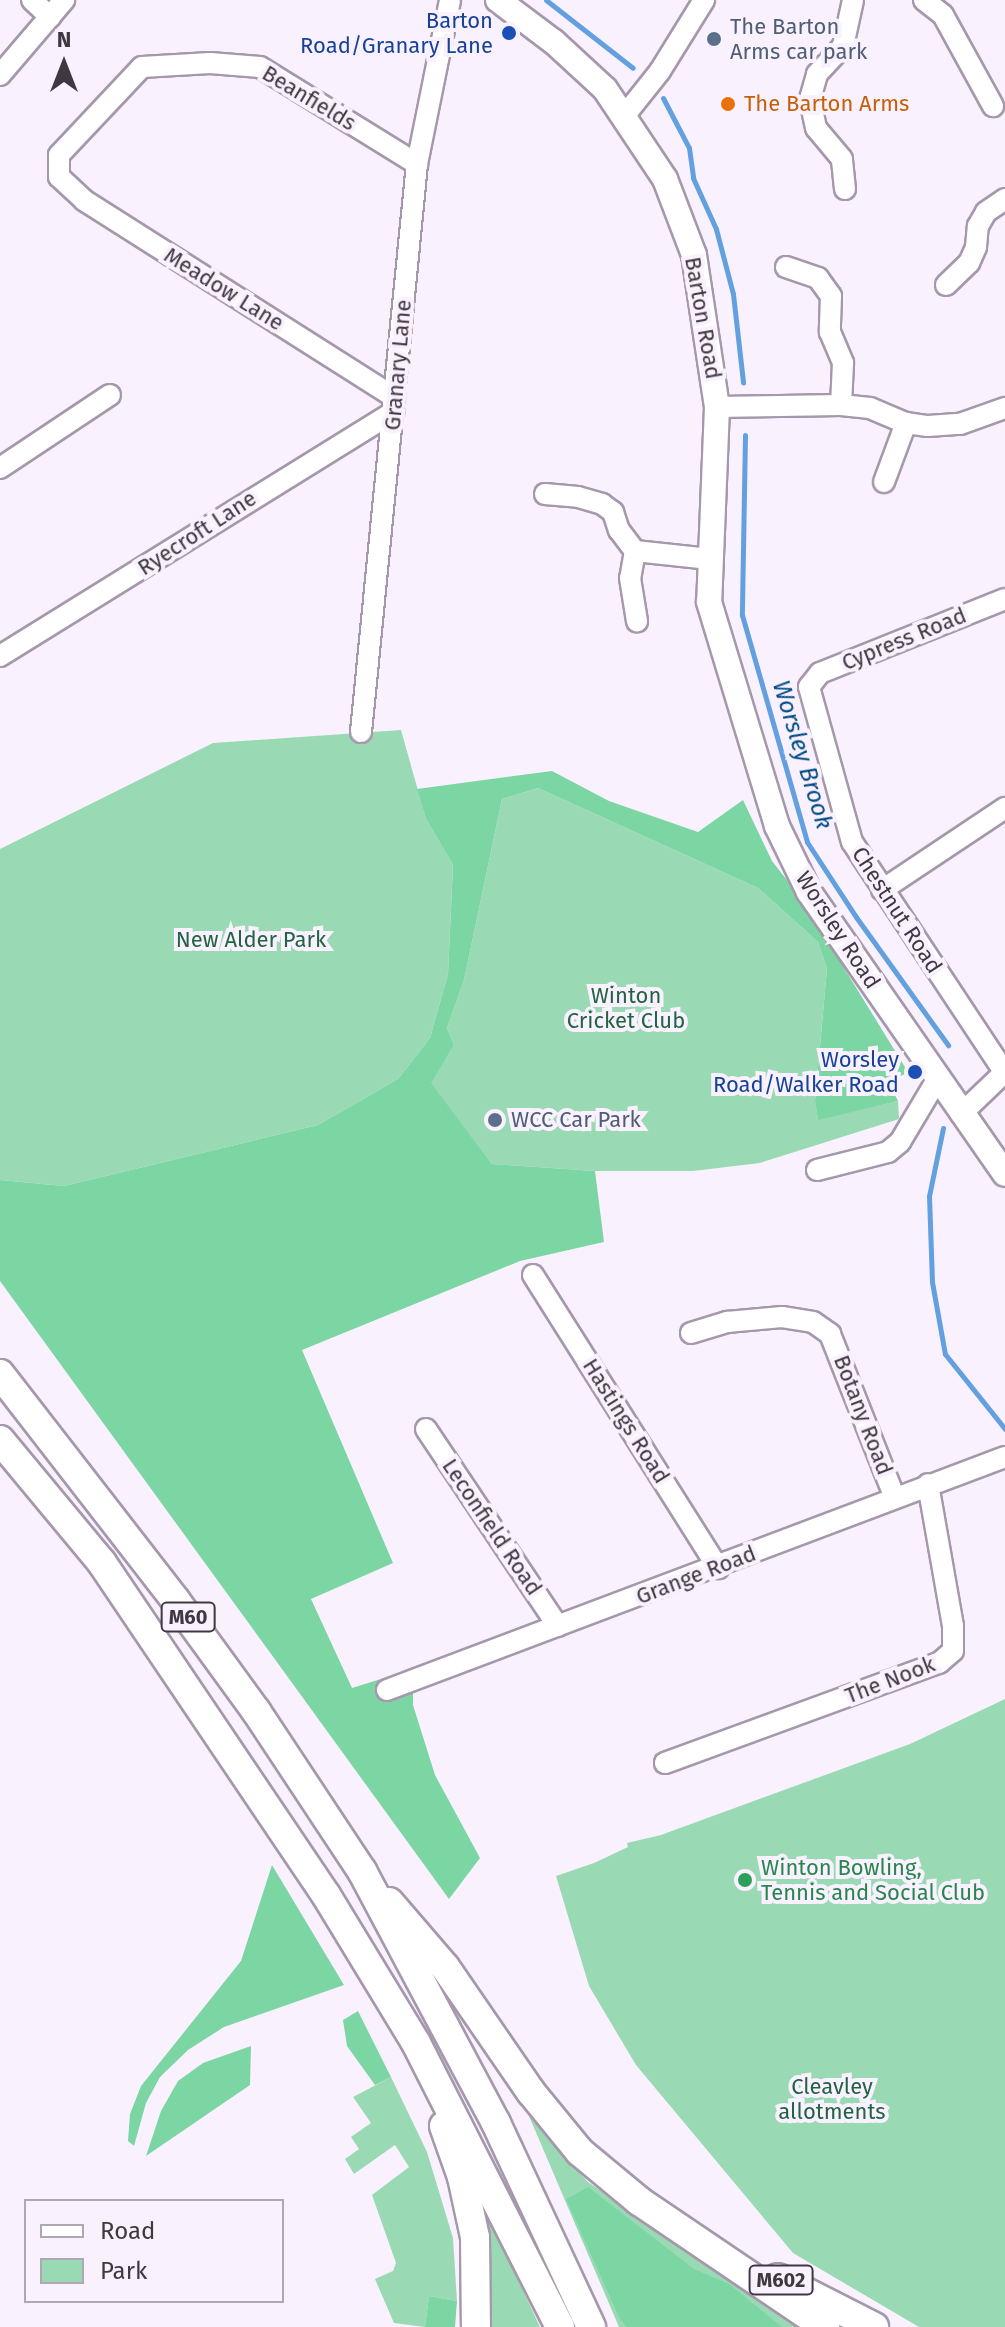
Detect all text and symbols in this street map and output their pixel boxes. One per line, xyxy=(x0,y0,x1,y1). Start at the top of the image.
place label: Barton Road/Granary Lane xyxy=(300,7,493,58)
place label: The Barton Arms car park xyxy=(730,13,867,64)
north arrow xyxy=(24,24,104,104)
marker: Barton Road/Granary Lane xyxy=(500,24,518,42)
text: N xyxy=(57,26,71,53)
marker: The Barton Arms car park xyxy=(705,30,723,48)
street label: Beanfields xyxy=(257,60,361,136)
place label: The Barton Arms xyxy=(744,91,909,117)
marker: The Barton Arms xyxy=(719,95,737,113)
street label: Meadow Lane xyxy=(159,242,289,336)
street label: Barton Road xyxy=(679,255,727,381)
street label: Granary Lane xyxy=(379,299,417,431)
street label: Ryecroft Lane xyxy=(133,485,261,581)
street label: Cypress Road xyxy=(838,602,970,676)
water label: Worsley Brook xyxy=(766,677,838,833)
street label: Chestnut Road xyxy=(846,842,948,978)
street label: Worsley Road xyxy=(790,866,886,994)
park label: New Alder Park xyxy=(176,927,326,953)
park label: Winton Cricket Club xyxy=(567,982,685,1034)
place label: Worsley Road/Walker Road xyxy=(713,1046,899,1098)
marker: Worsley Road/Walker Road xyxy=(906,1063,924,1081)
place label: WCC Car Park xyxy=(511,1107,641,1133)
marker: WCC Car Park xyxy=(486,1111,504,1129)
street label: Botany Road xyxy=(828,1351,898,1479)
street label: Hastings Road xyxy=(577,1354,675,1488)
street label: Leconfield Road xyxy=(437,1454,547,1600)
street label: Grange Road xyxy=(632,1540,760,1610)
road number: M60 xyxy=(160,1601,216,1633)
street label: The Nook xyxy=(841,1651,939,1709)
place label: Winton Bowling, Tennis and Social Club xyxy=(761,1854,985,1906)
marker: Winton Bowling, Tennis and Social Club xyxy=(736,1871,754,1889)
park label: Cleavley allotments xyxy=(778,2073,886,2124)
legend xyxy=(24,2199,284,2303)
text: Road xyxy=(100,2217,155,2245)
text: Park xyxy=(100,2257,147,2285)
road number: M602 xyxy=(747,2264,815,2296)

